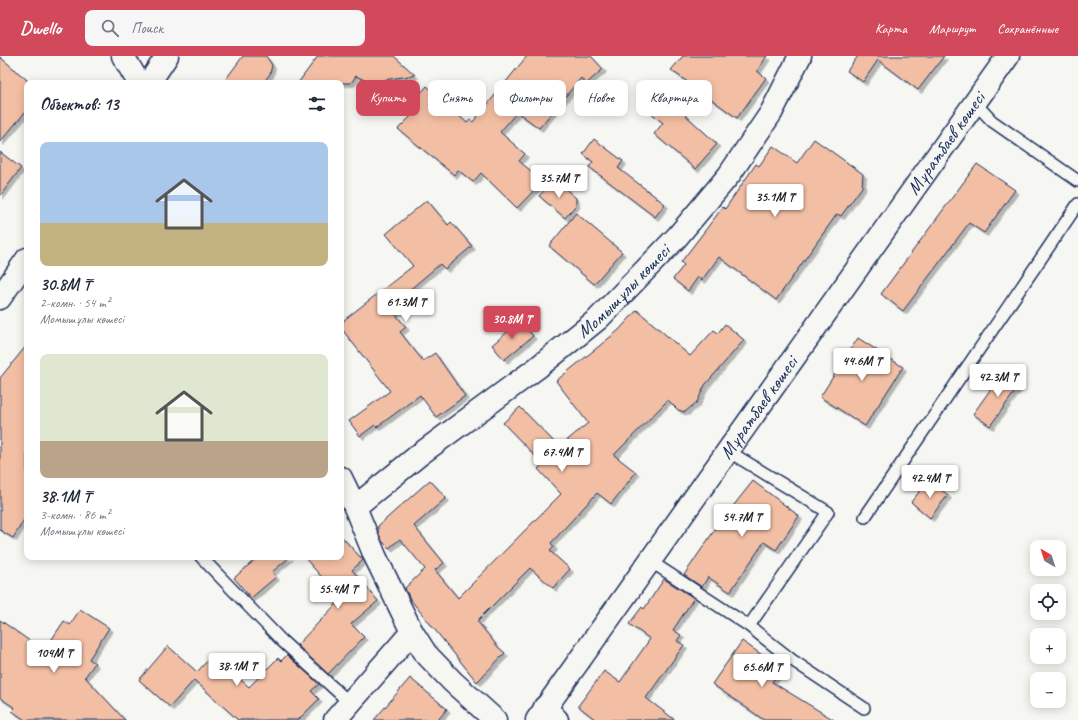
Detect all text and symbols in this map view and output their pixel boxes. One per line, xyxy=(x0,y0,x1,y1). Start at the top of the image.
search box xyxy=(85,10,365,46)
text: Dwello xyxy=(20,16,61,40)
icon: search xyxy=(99,17,121,39)
text: Поиск xyxy=(131,19,163,38)
text: Карта xyxy=(875,20,907,37)
text: Маршрут xyxy=(929,20,975,37)
text: Сохранённые xyxy=(997,20,1058,37)
chip: Купить xyxy=(356,80,420,116)
chip: Снять xyxy=(428,80,486,116)
chip: Фильтры xyxy=(494,80,566,116)
chip: Новое xyxy=(574,80,628,116)
chip: Квартира xyxy=(636,80,712,116)
street label: Мұратбаев көшесі xyxy=(901,85,992,199)
icon: filters xyxy=(306,93,328,115)
text: Объектов: 13 xyxy=(40,94,119,115)
pin: 35.7M ₸ xyxy=(522,165,596,199)
icon: home xyxy=(148,168,220,240)
text: 35.7M ₸ xyxy=(540,170,578,186)
pin: 35.1M ₸ xyxy=(738,184,812,218)
text: 35.1M ₸ xyxy=(756,189,794,205)
street label: Момышұлы көшесі xyxy=(572,238,677,343)
text: 30.8M ₸ xyxy=(40,274,91,295)
pin: 61.3M ₸ xyxy=(369,289,443,323)
text: 61.3M ₸ xyxy=(386,294,426,310)
text: 2-комн. · 54 m² xyxy=(40,295,110,311)
pin: 30.8M ₸ xyxy=(475,306,549,340)
text: Момышұлы көшесі xyxy=(40,311,124,327)
text: 30.8M ₸ xyxy=(492,311,532,327)
pin: 44.6M ₸ xyxy=(825,348,899,382)
street label: Мұратбаев көшесі xyxy=(714,350,805,464)
text: 44.6M ₸ xyxy=(842,353,882,369)
pin: 42.3M ₸ xyxy=(961,364,1035,398)
text: 42.3M ₸ xyxy=(978,369,1018,385)
icon: home xyxy=(148,380,220,452)
pin: 67.4M ₸ xyxy=(525,439,599,473)
text: 67.4M ₸ xyxy=(542,444,582,460)
pin: 42.4M ₸ xyxy=(893,465,967,499)
text: 42.4M ₸ xyxy=(910,470,950,486)
text: 38.1M ₸ xyxy=(40,486,91,507)
pin: 54.7M ₸ xyxy=(705,504,779,538)
text: 3-комн. · 86 m² xyxy=(40,507,110,523)
text: 54.7M ₸ xyxy=(723,509,761,525)
text: Момышұлы көшесі xyxy=(40,523,124,539)
north arrow xyxy=(1030,540,1066,576)
map controls xyxy=(1030,540,1066,708)
pin: 55.4M ₸ xyxy=(301,576,375,610)
text: 55.4M ₸ xyxy=(319,581,357,597)
button: locate xyxy=(1030,584,1066,620)
button: + xyxy=(1030,628,1066,664)
pin: 104M ₸ xyxy=(21,640,87,674)
text: 104M ₸ xyxy=(36,645,72,661)
pin: 38.1M ₸ xyxy=(200,653,274,687)
pin: 65.6M ₸ xyxy=(725,654,799,688)
text: 38.1M ₸ xyxy=(217,658,257,674)
text: 65.6M ₸ xyxy=(742,659,782,675)
button: − xyxy=(1030,672,1066,708)

